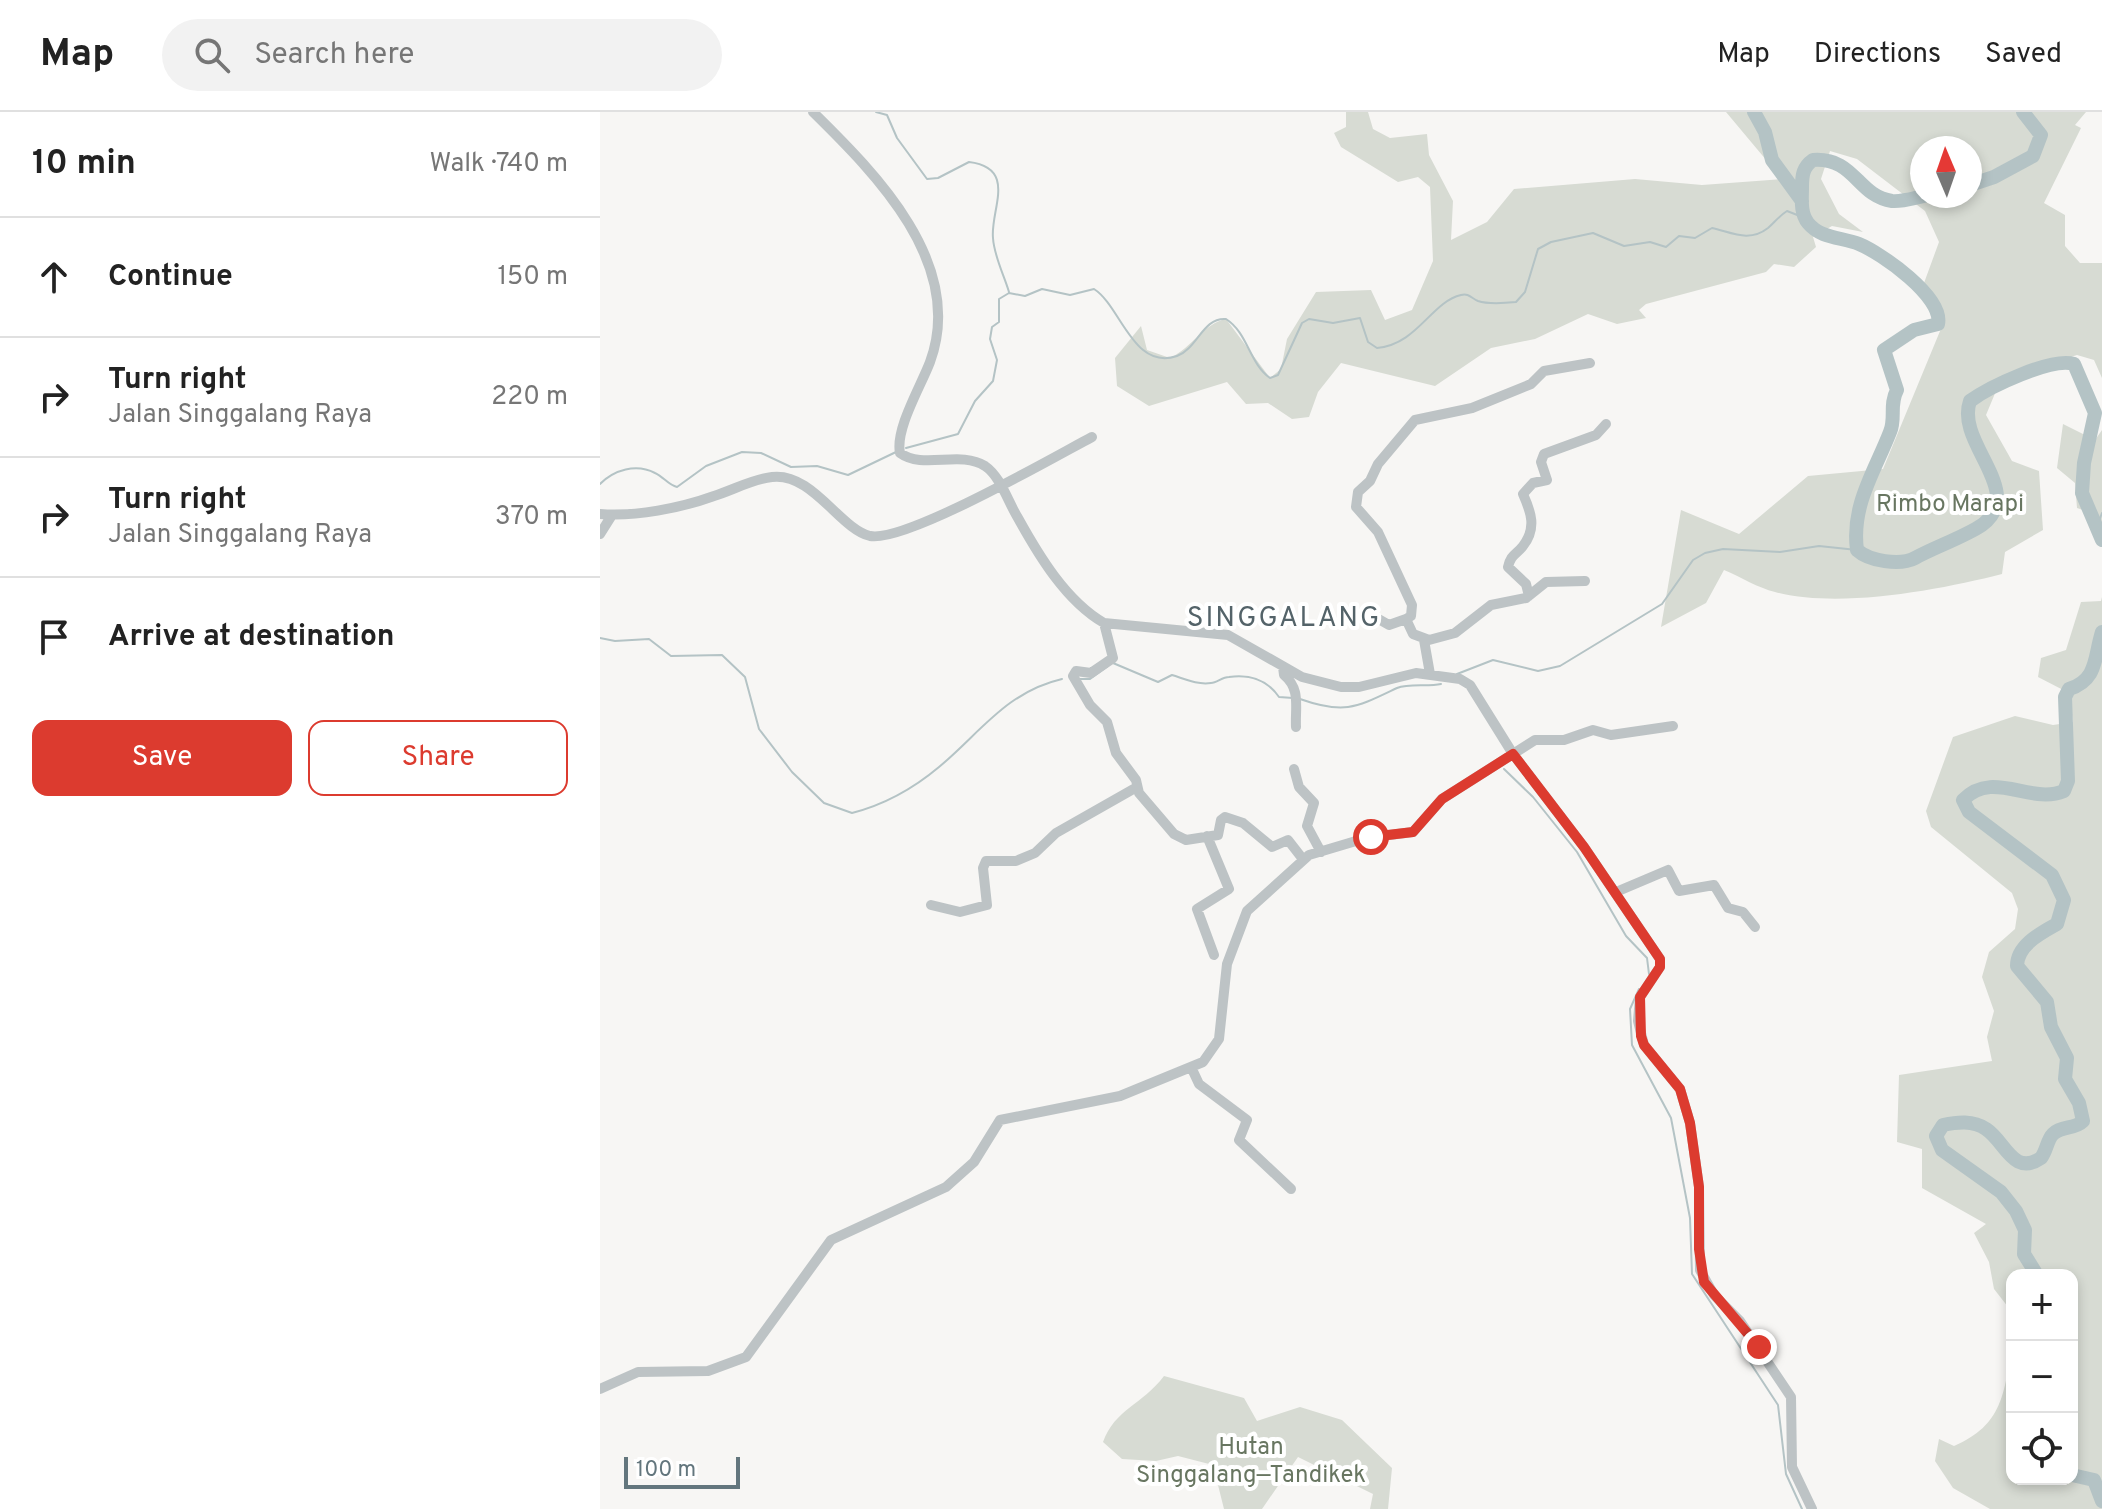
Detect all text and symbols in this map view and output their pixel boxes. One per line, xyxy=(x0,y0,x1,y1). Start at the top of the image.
search box xyxy=(162,19,722,91)
text: Map xyxy=(40,31,114,80)
icon: search xyxy=(190,33,234,77)
text: Search here xyxy=(254,37,414,74)
text: Map xyxy=(1717,37,1770,73)
text: Directions xyxy=(1814,37,1941,73)
text: Saved xyxy=(1985,37,2062,73)
north arrow xyxy=(1910,136,1982,208)
text: 10 min xyxy=(32,143,136,186)
text: Walk · 740 m xyxy=(429,148,568,181)
icon: ahead xyxy=(32,255,76,299)
text: Continue xyxy=(108,259,233,296)
text: 150 m xyxy=(497,261,568,294)
text: Turn right xyxy=(108,362,246,399)
icon: right xyxy=(32,375,76,419)
text: 220 m xyxy=(491,381,568,414)
text: Jalan Singgalang Raya xyxy=(108,399,372,432)
text: Turn right xyxy=(108,482,246,519)
park label: Rimbo Marapi xyxy=(1876,490,2024,520)
icon: right xyxy=(32,495,76,539)
text: 370 m xyxy=(495,501,568,534)
text: Jalan Singgalang Raya xyxy=(108,519,372,552)
district label: SINGGALANG xyxy=(1187,601,1381,637)
icon: arrive xyxy=(32,615,76,659)
text: Arrive at destination xyxy=(108,619,394,656)
button: Save xyxy=(32,720,292,796)
button: Share xyxy=(308,720,568,796)
route start xyxy=(1353,819,1389,855)
map controls xyxy=(2006,1269,2078,1485)
button: + xyxy=(2006,1269,2078,1341)
route end xyxy=(1741,1329,1777,1365)
button: − xyxy=(2006,1341,2078,1413)
button: locate xyxy=(2006,1413,2078,1485)
park label: Hutan Singgalang—Tandikek xyxy=(1136,1433,1366,1491)
scale bar xyxy=(624,1453,740,1489)
text: 100 m xyxy=(636,1457,696,1484)

